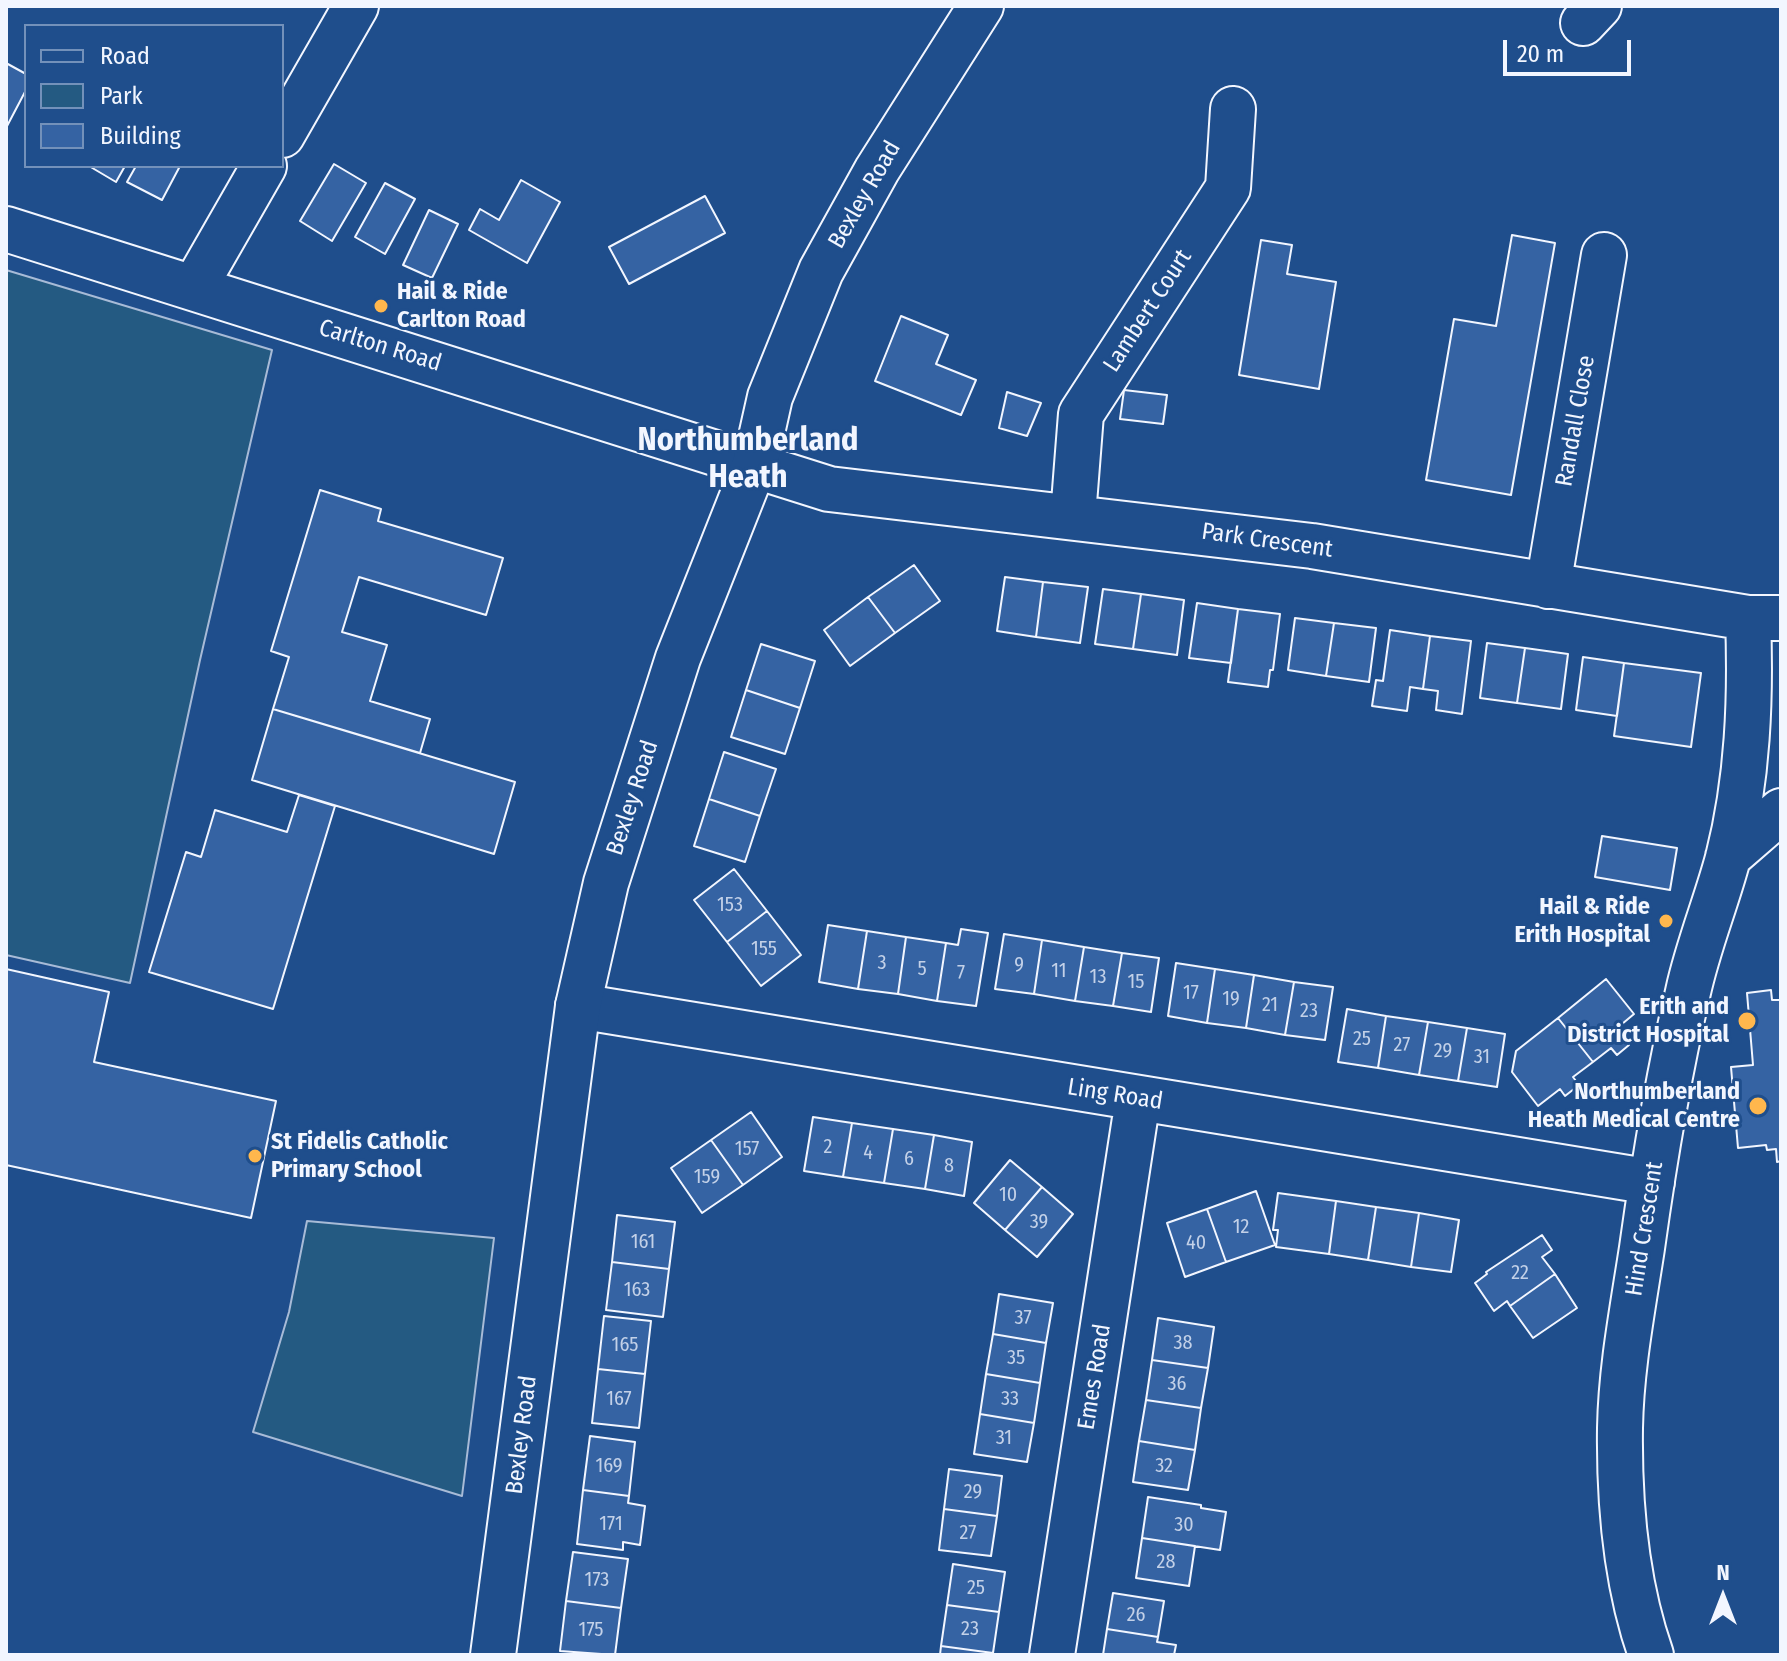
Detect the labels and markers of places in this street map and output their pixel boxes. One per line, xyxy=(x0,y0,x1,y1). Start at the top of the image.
place label: Hail & Ride Carlton Road xyxy=(397,278,526,334)
marker: Hail & Ride Carlton Road xyxy=(372,297,390,315)
place label: Hail & Ride Erith Hospital xyxy=(1514,893,1650,949)
marker: Hail & Ride Erith Hospital xyxy=(1657,912,1675,930)
place label: Erith and District Hospital xyxy=(1567,993,1729,1049)
marker: Erith and District Hospital xyxy=(1736,1010,1758,1032)
place label: Northumberland Heath Medical Centre xyxy=(1528,1078,1740,1134)
marker: Northumberland Heath Medical Centre xyxy=(1747,1095,1769,1117)
place label: St Fidelis Catholic Primary School xyxy=(271,1128,448,1184)
marker: St Fidelis Catholic Primary School xyxy=(246,1147,264,1165)

